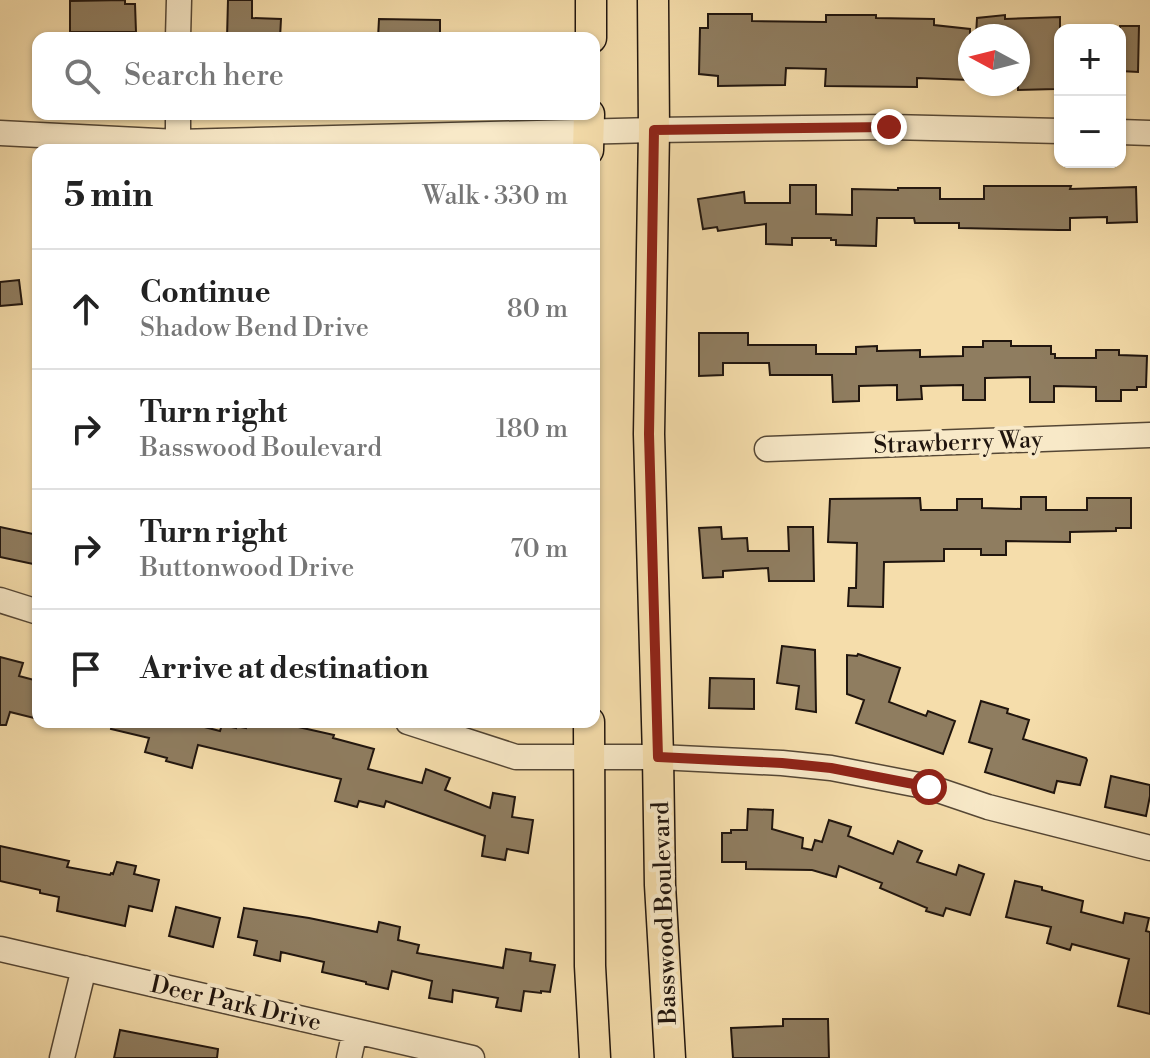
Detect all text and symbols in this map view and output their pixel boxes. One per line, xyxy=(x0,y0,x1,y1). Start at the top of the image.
north arrow xyxy=(958,24,1030,96)
map controls xyxy=(1054,24,1126,168)
button: + xyxy=(1054,24,1126,96)
search box xyxy=(32,32,600,120)
icon: search xyxy=(60,54,104,98)
text: Search here xyxy=(124,57,284,95)
button: − xyxy=(1054,96,1126,168)
route end xyxy=(871,109,907,145)
text: 5 min xyxy=(64,175,153,217)
text: Walk · 330 m xyxy=(423,180,568,212)
text: Continue xyxy=(140,274,271,312)
icon: ahead xyxy=(64,287,108,331)
text: 80 m xyxy=(507,293,568,325)
text: Shadow Bend Drive xyxy=(140,312,369,344)
text: Turn right xyxy=(140,394,287,432)
icon: right xyxy=(64,407,108,451)
text: 180 m xyxy=(496,413,568,445)
street label: Strawberry Way xyxy=(873,425,1044,461)
text: Basswood Boulevard xyxy=(140,432,382,464)
text: Turn right xyxy=(140,514,287,552)
icon: right xyxy=(64,527,108,571)
text: 70 m xyxy=(510,533,568,565)
text: Buttonwood Drive xyxy=(140,552,354,584)
icon: arrive xyxy=(64,647,108,691)
text: Arrive at destination xyxy=(140,650,429,688)
route start xyxy=(911,769,947,805)
street label: Basswood Boulevard xyxy=(646,800,684,1026)
street label: Deer Park Drive xyxy=(148,970,324,1038)

